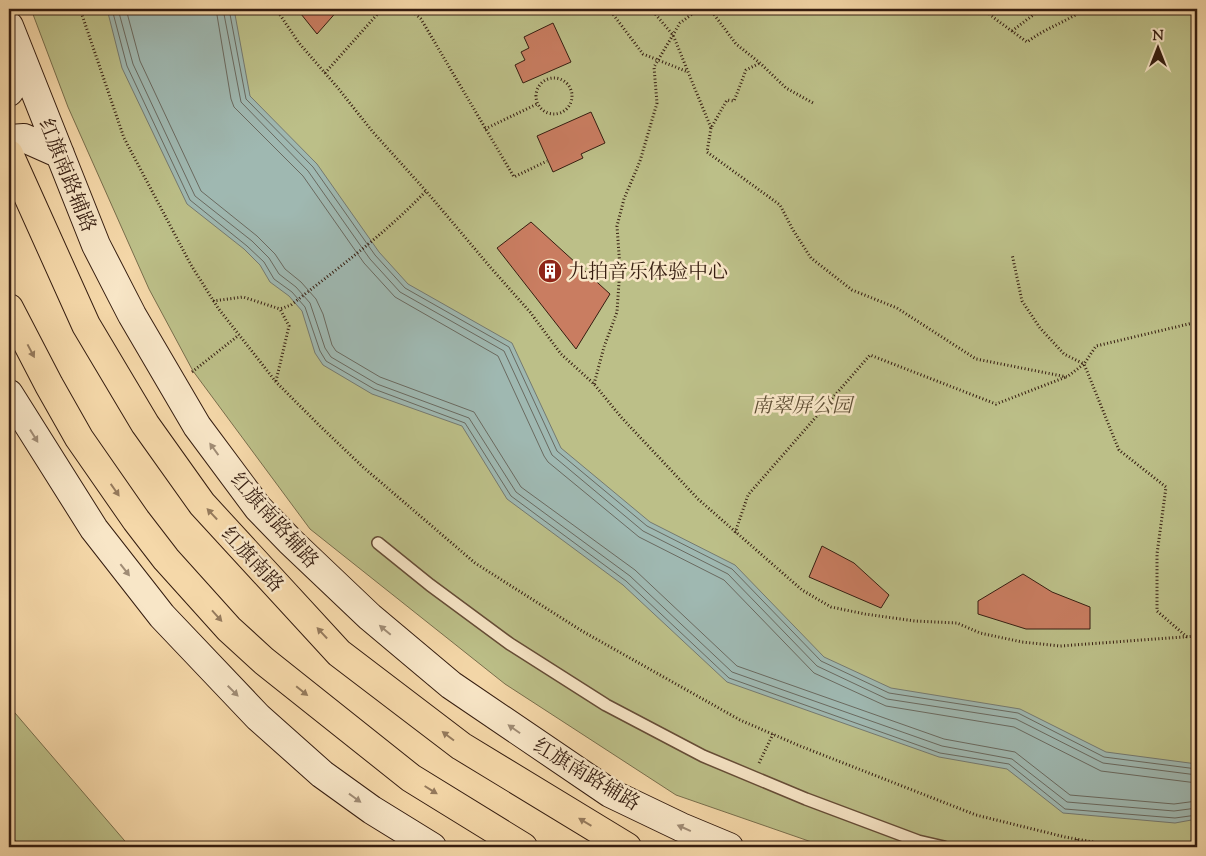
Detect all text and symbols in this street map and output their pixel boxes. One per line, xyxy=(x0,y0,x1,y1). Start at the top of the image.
north arrow xyxy=(1134,22,1184,72)
text: N xyxy=(1152,27,1164,47)
street label: 红旗南路辅路 xyxy=(30,115,102,237)
building icon: 九拍音乐体验中心 xyxy=(537,258,563,284)
place label: 九拍音乐体验中心 xyxy=(568,259,728,288)
one-way arrow xyxy=(27,344,35,358)
park label: 南翠屏公园 xyxy=(752,393,855,422)
one-way arrow xyxy=(30,429,39,442)
one-way arrow xyxy=(209,442,219,456)
street label: 红旗南路辅路 xyxy=(226,467,324,573)
one-way arrow xyxy=(110,483,120,497)
one-way arrow xyxy=(206,508,218,520)
street label: 红旗南路 xyxy=(217,522,289,596)
one-way arrow xyxy=(120,563,131,576)
one-way arrow xyxy=(211,609,223,621)
one-way arrow xyxy=(379,625,391,636)
one-way arrow xyxy=(316,628,328,640)
one-way arrow xyxy=(227,685,239,697)
one-way arrow xyxy=(295,686,309,696)
one-way arrow xyxy=(507,724,520,734)
one-way arrow xyxy=(442,730,455,741)
street label: 红旗南路辅路 xyxy=(527,733,645,819)
one-way arrow xyxy=(424,785,437,795)
one-way arrow xyxy=(348,793,362,803)
one-way arrow xyxy=(579,817,592,826)
one-way arrow xyxy=(677,824,691,832)

